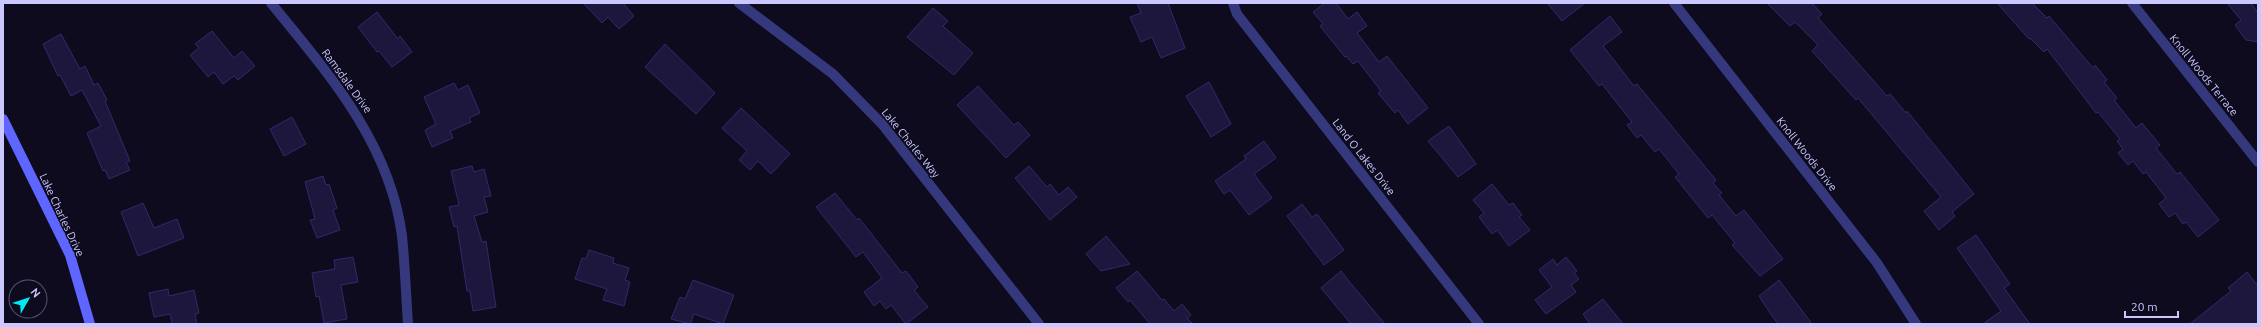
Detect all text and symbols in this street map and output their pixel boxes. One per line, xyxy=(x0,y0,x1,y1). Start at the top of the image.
street label: Knoll Woods Terrace xyxy=(2168,32,2240,118)
street label: Ramsdale Drive xyxy=(320,47,374,115)
street label: Lake Charles Way xyxy=(880,106,943,180)
street label: Knoll Woods Drive xyxy=(1774,115,1840,193)
street label: Land O Lakes Drive xyxy=(1330,116,1398,198)
street label: Lake Charles Drive xyxy=(37,172,87,258)
north arrow xyxy=(8,279,48,319)
text: N xyxy=(29,286,43,300)
scale bar xyxy=(2125,293,2178,319)
text: 20 m xyxy=(2131,300,2158,313)

